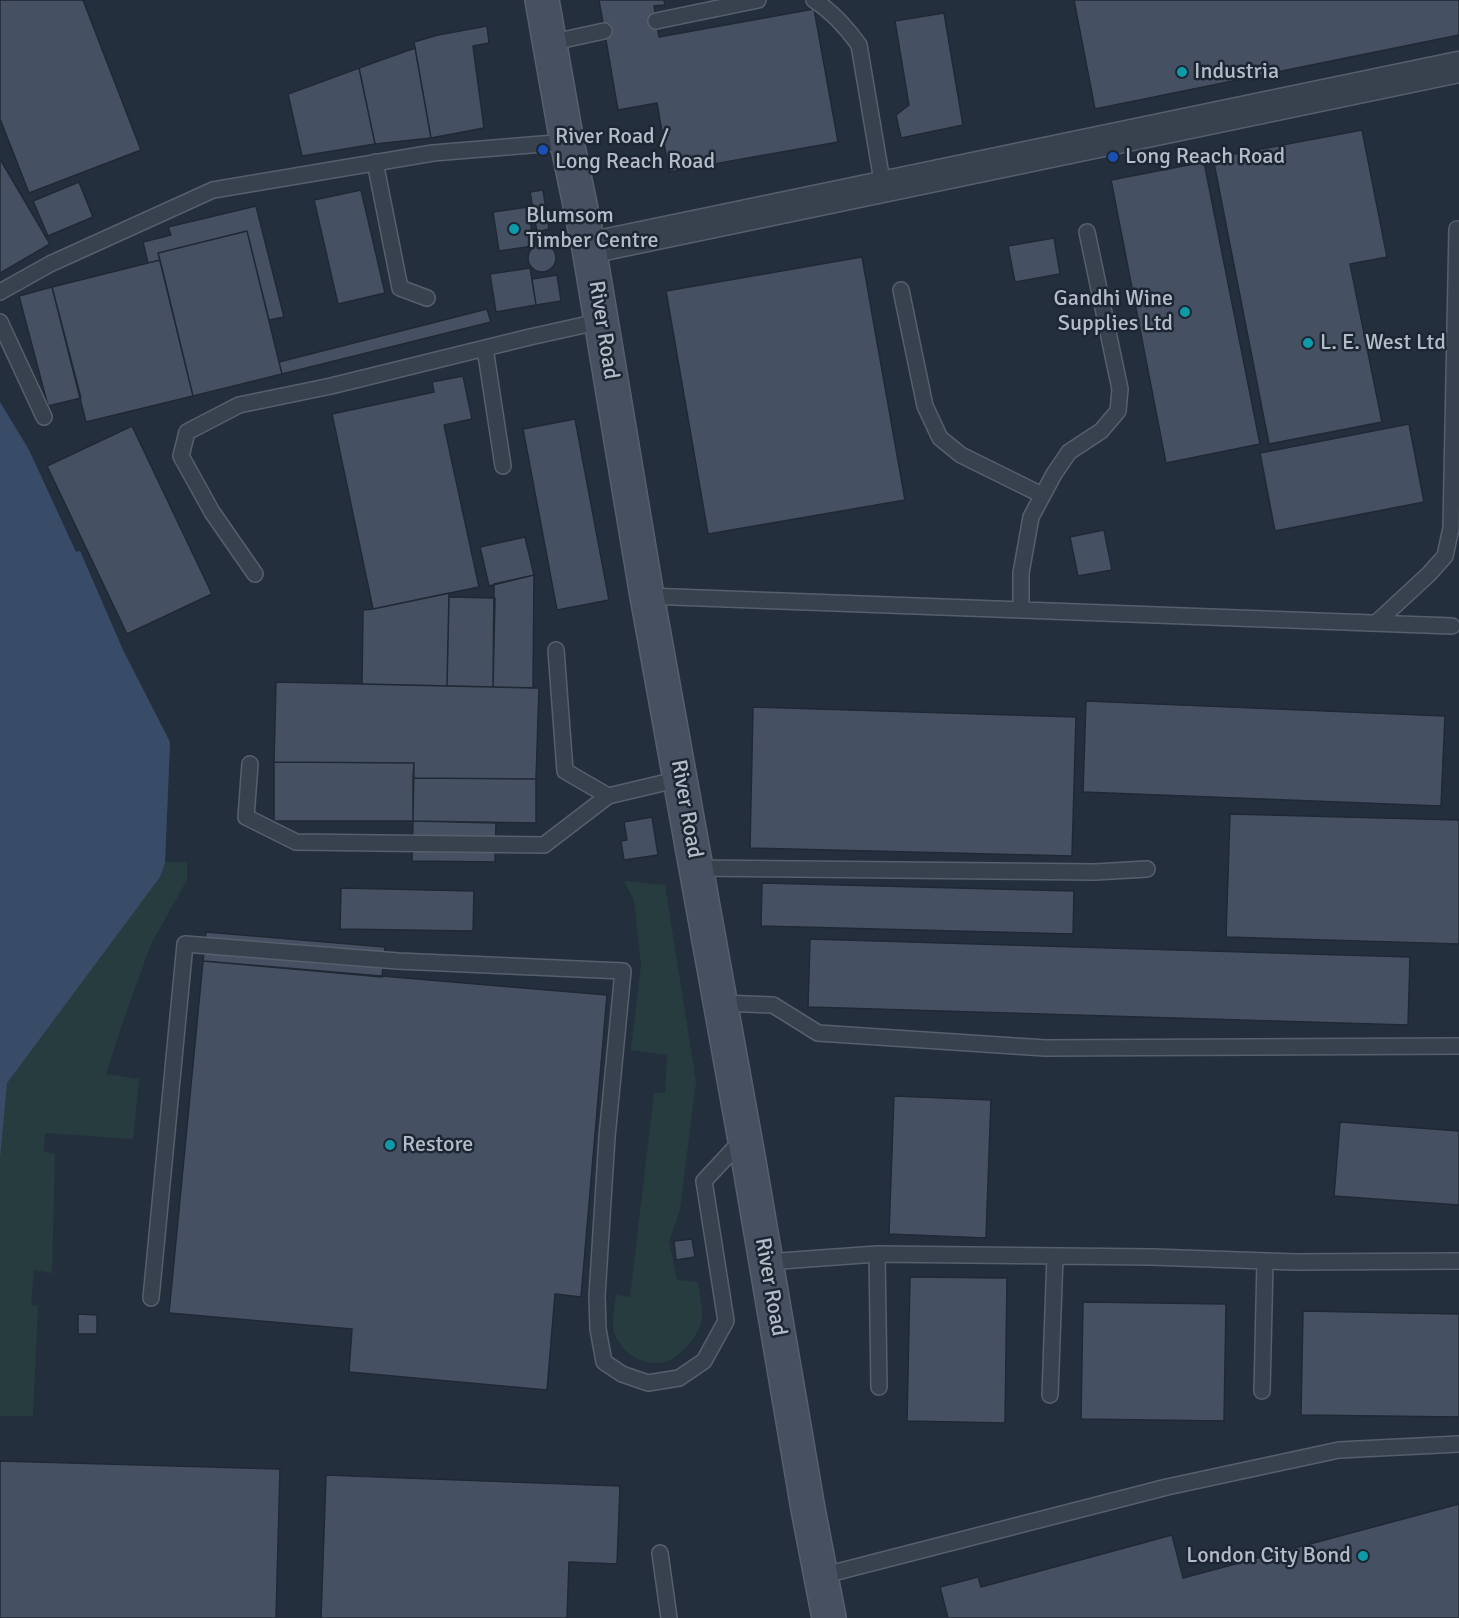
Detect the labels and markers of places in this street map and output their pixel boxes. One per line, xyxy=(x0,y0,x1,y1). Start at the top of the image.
place label: Industria xyxy=(1194,59,1279,85)
marker: Industria xyxy=(1175,65,1189,79)
place label: River Road / Long Reach Road xyxy=(555,124,715,176)
marker: River Road / Long Reach Road xyxy=(536,143,550,157)
place label: Long Reach Road xyxy=(1125,144,1285,170)
marker: Long Reach Road xyxy=(1106,150,1120,164)
place label: Blumsom Timber Centre xyxy=(526,203,658,254)
marker: Blumsom Timber Centre xyxy=(507,222,521,236)
place label: Gandhi Wine Supplies Ltd xyxy=(1054,286,1173,338)
marker: Gandhi Wine Supplies Ltd xyxy=(1178,305,1192,319)
place label: L. E. West Ltd xyxy=(1320,330,1446,356)
marker: L. E. West Ltd xyxy=(1301,336,1315,350)
place label: Restore xyxy=(402,1132,473,1158)
marker: Restore xyxy=(383,1138,397,1152)
place label: London City Bond xyxy=(1186,1543,1351,1569)
marker: London City Bond xyxy=(1356,1549,1370,1563)

